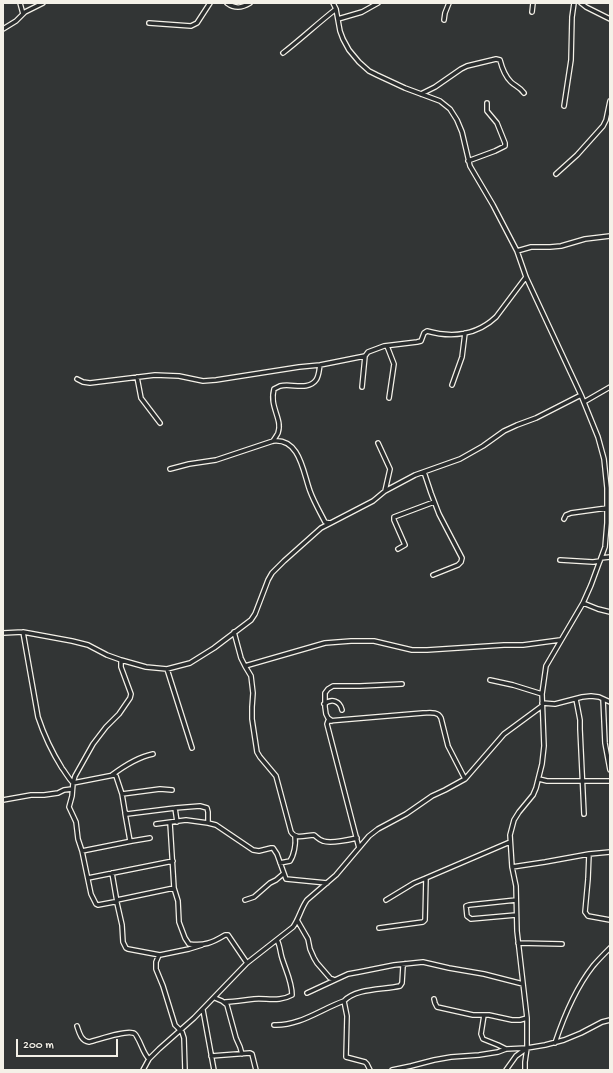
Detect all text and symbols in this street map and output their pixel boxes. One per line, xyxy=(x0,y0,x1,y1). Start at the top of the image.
scale bar xyxy=(18,1031,120,1057)
text: 200 m xyxy=(23,1039,54,1053)

